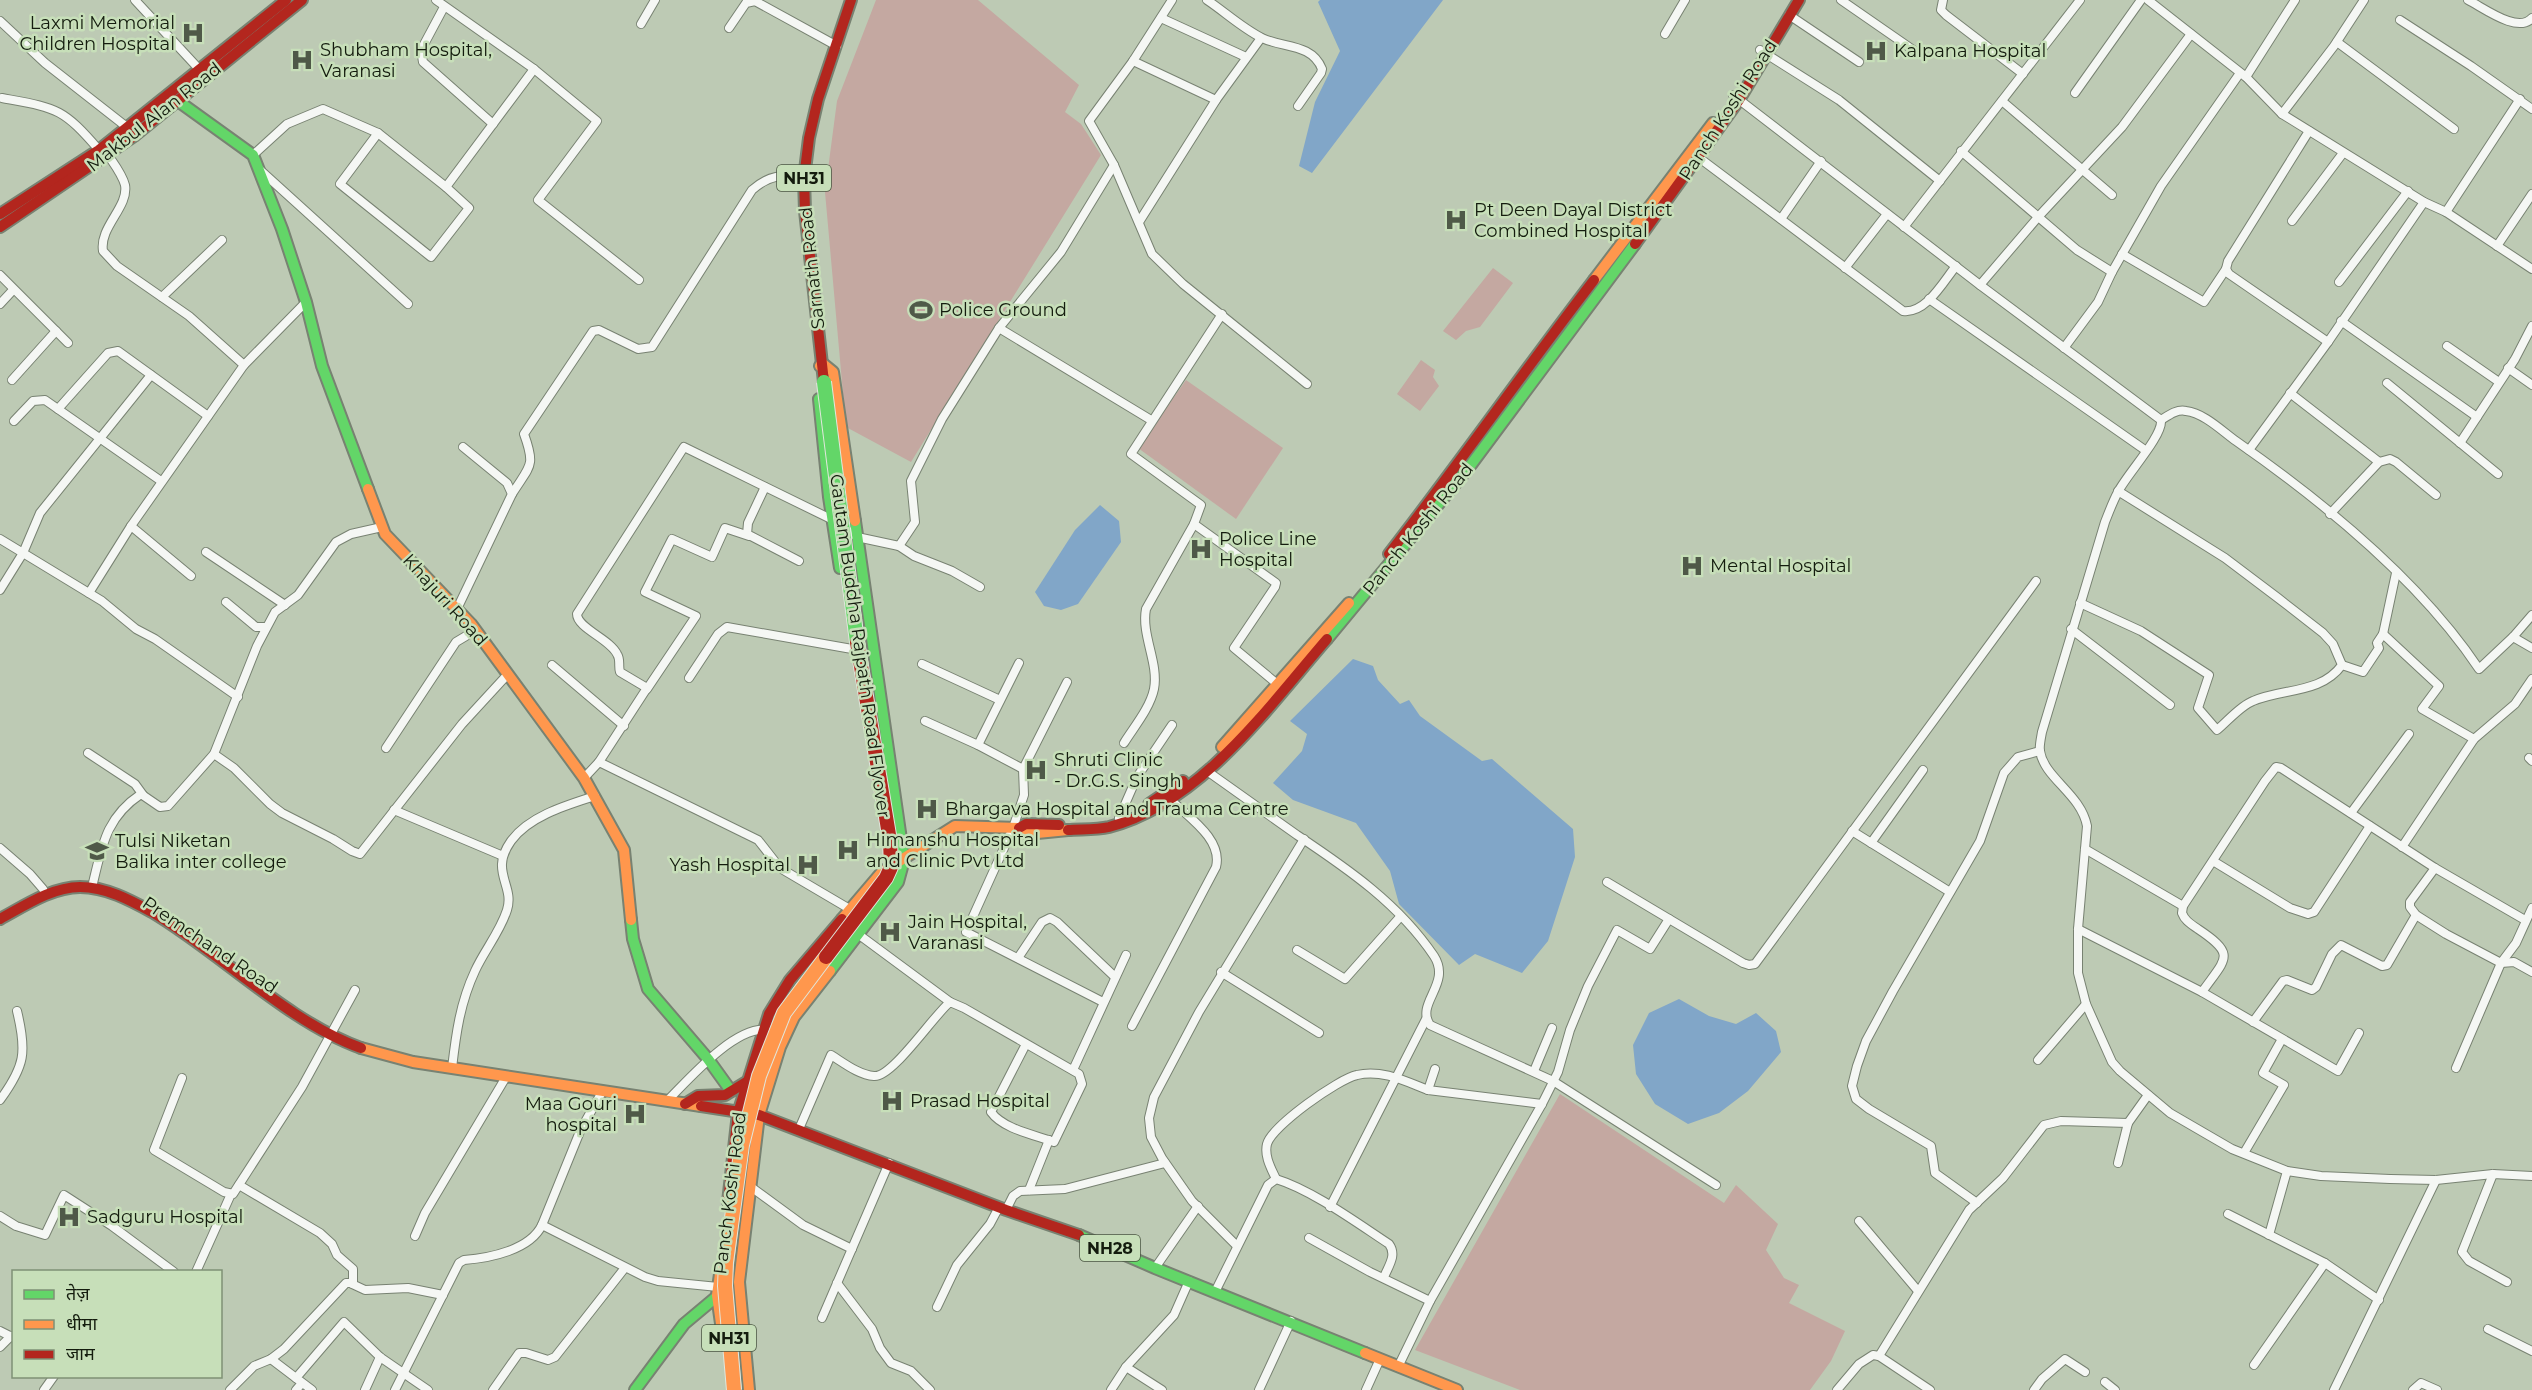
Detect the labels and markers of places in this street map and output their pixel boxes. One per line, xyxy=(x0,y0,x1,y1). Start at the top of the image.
place label: Laxmi Memorial Children Hospital xyxy=(19,12,175,55)
hospital icon: Laxmi Memorial Children Hospital xyxy=(180,20,206,46)
hospital icon: Kalpana Hospital xyxy=(1863,38,1889,64)
place label: Shubham Hospital, Varanasi xyxy=(320,39,492,82)
place label: Kalpana Hospital xyxy=(1894,40,2046,62)
hospital icon: Shubham Hospital, Varanasi xyxy=(289,47,315,73)
place label: Pt Deen Dayal District Combined Hospital xyxy=(1474,199,1673,242)
hospital icon: Pt Deen Dayal District Combined Hospital xyxy=(1443,207,1469,233)
sports icon: Police Ground xyxy=(908,297,934,323)
place label: Police Ground xyxy=(939,299,1067,321)
place label: Police Line Hospital xyxy=(1219,528,1317,571)
hospital icon: Police Line Hospital xyxy=(1188,536,1214,562)
hospital icon: Mental Hospital xyxy=(1679,553,1705,579)
place label: Mental Hospital xyxy=(1710,555,1851,577)
place label: Shruti Clinic - Dr.G.S. Singh xyxy=(1054,749,1182,792)
hospital icon: Shruti Clinic - Dr.G.S. Singh xyxy=(1023,757,1049,783)
hospital icon: Bhargava Hospital and Trauma Centre xyxy=(914,796,940,822)
place label: Bhargava Hospital and Trauma Centre xyxy=(945,798,1289,820)
place label: Himanshu Hospital and Clinic Pvt Ltd xyxy=(866,829,1039,872)
place label: Tulsi Niketan Balika inter college xyxy=(115,830,287,873)
hospital icon: Himanshu Hospital and Clinic Pvt Ltd xyxy=(835,837,861,863)
school or university icon: Tulsi Niketan Balika inter college xyxy=(84,838,110,864)
hospital icon: Yash Hospital xyxy=(795,852,821,878)
place label: Yash Hospital xyxy=(669,854,790,876)
place label: Jain Hospital, Varanasi xyxy=(907,911,1027,954)
hospital icon: Jain Hospital, Varanasi xyxy=(877,919,903,945)
hospital icon: Prasad Hospital xyxy=(879,1088,905,1114)
place label: Prasad Hospital xyxy=(910,1090,1050,1112)
place label: Maa Gouri hospital xyxy=(525,1093,617,1136)
hospital icon: Maa Gouri hospital xyxy=(622,1101,648,1127)
hospital icon: Sadguru Hospital xyxy=(56,1204,82,1230)
place label: Sadguru Hospital xyxy=(87,1206,243,1228)

